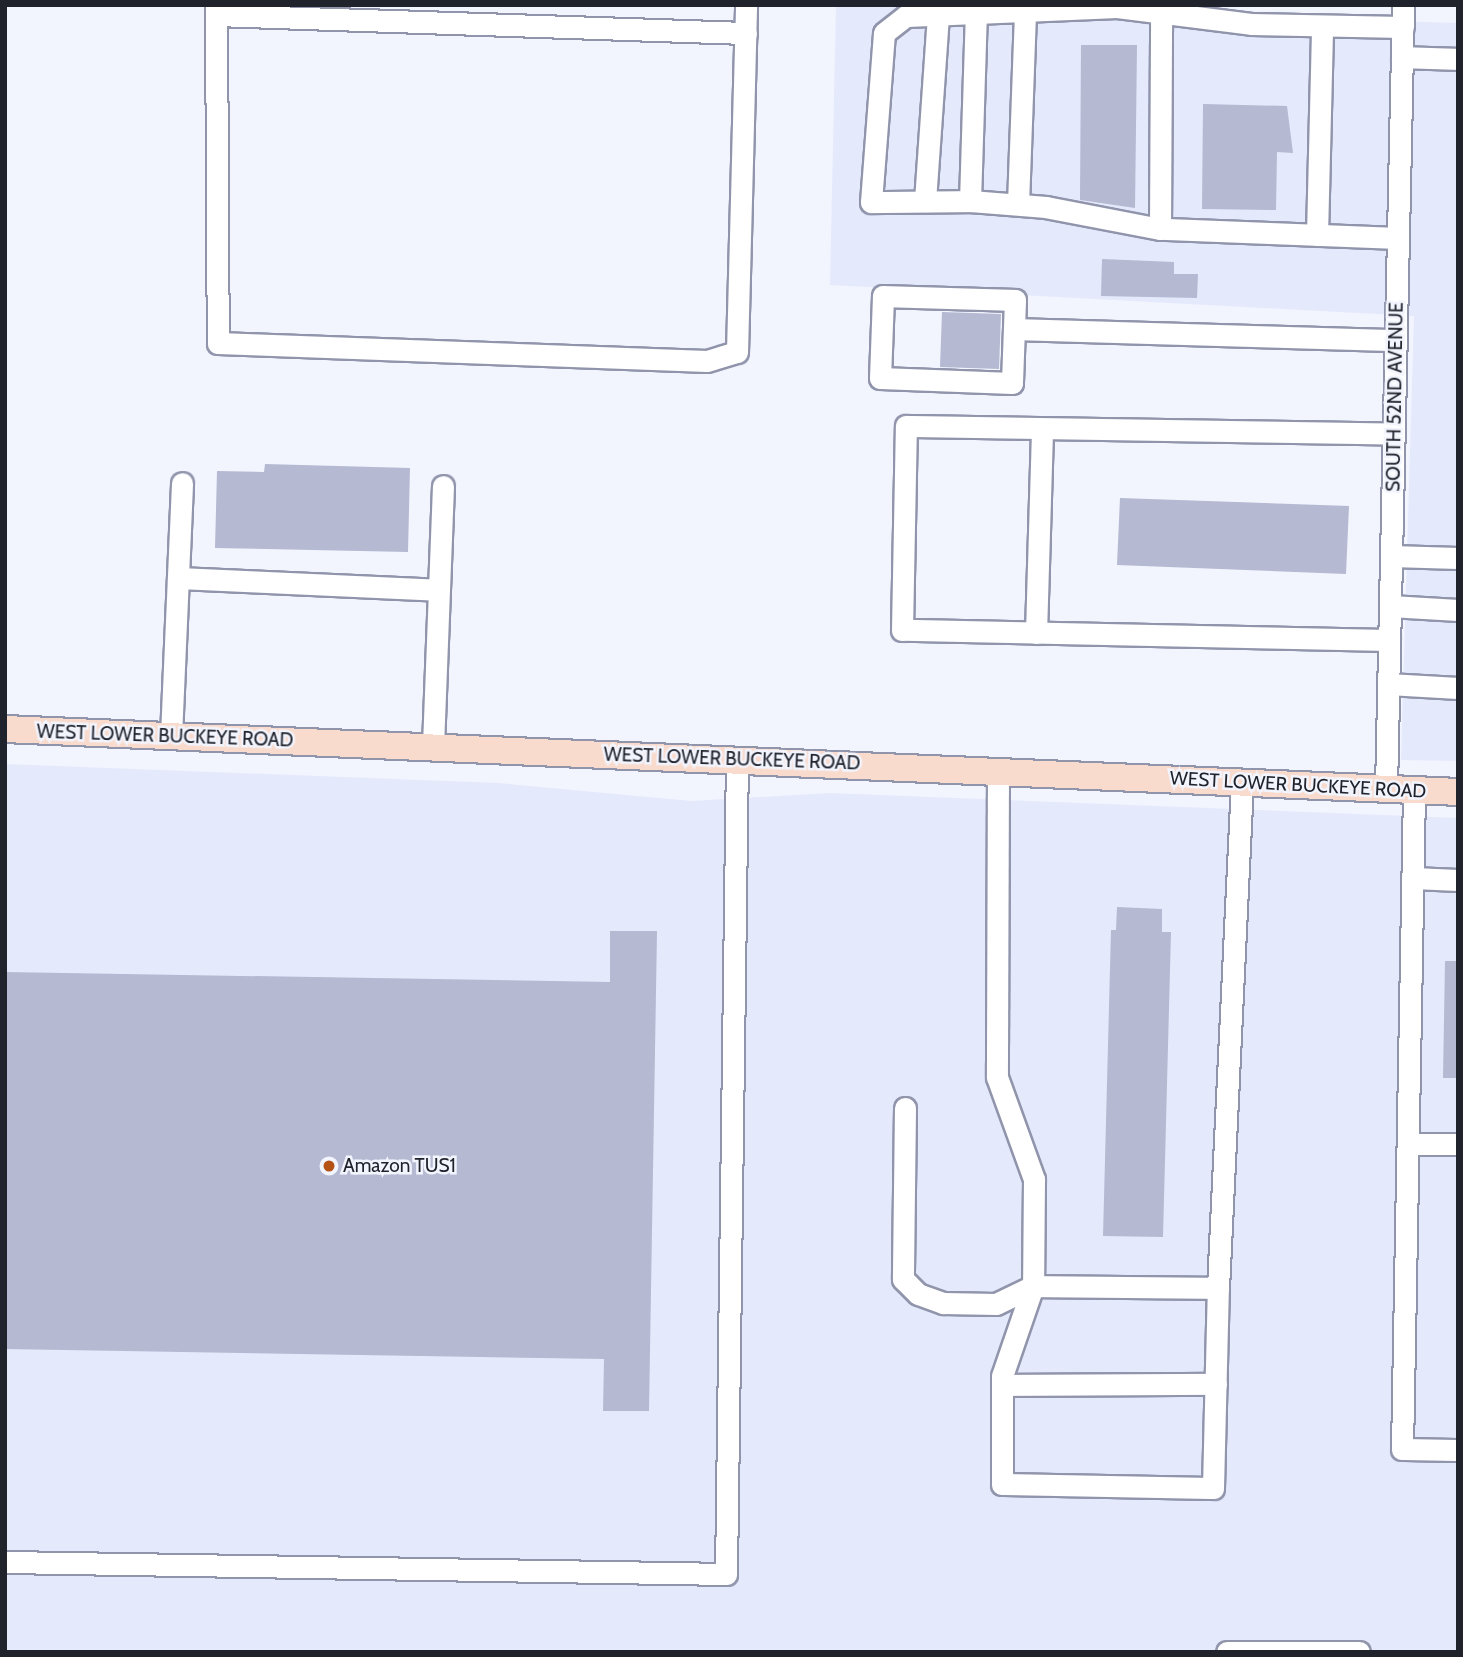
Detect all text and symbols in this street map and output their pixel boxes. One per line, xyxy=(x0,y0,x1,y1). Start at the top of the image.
street label: SOUTH 52ND AVENUE xyxy=(1382,302,1408,492)
street label: WEST LOWER BUCKEYE ROAD xyxy=(36,720,294,752)
street label: WEST LOWER BUCKEYE ROAD xyxy=(603,743,861,775)
street label: WEST LOWER BUCKEYE ROAD xyxy=(1169,767,1427,803)
place label: Amazon TUS1 xyxy=(343,1155,456,1177)
marker: Amazon TUS1 xyxy=(321,1158,337,1174)

